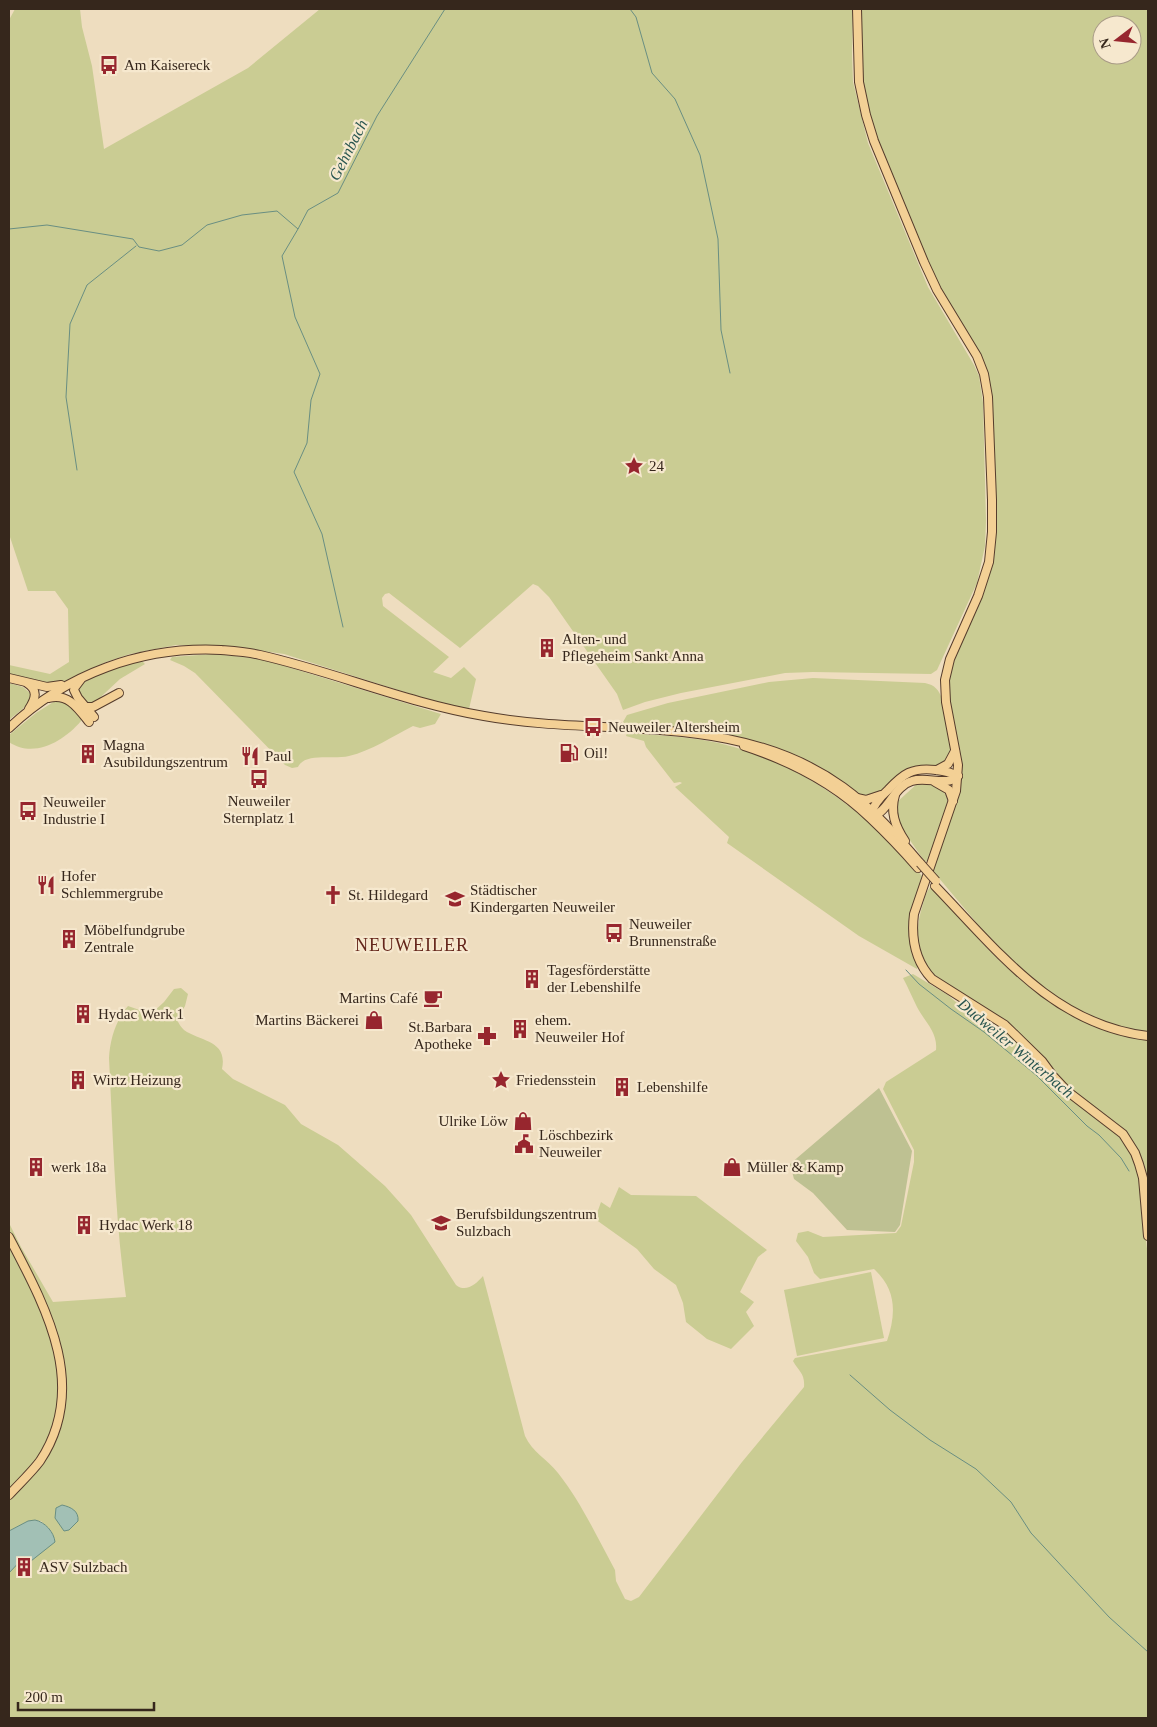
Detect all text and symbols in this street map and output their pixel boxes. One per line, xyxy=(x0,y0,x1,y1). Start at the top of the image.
north arrow xyxy=(1092,15,1142,65)
text: N xyxy=(1096,37,1114,50)
bus stop icon: Am Kaisereck xyxy=(98,54,120,76)
place label: Am Kaisereck xyxy=(124,57,211,73)
water label: Gehnbach xyxy=(325,117,371,183)
place icon: 24 xyxy=(623,455,645,477)
place label: 24 xyxy=(649,458,665,474)
place label: Alten- und Pflegeheim Sankt Anna xyxy=(562,631,704,664)
building icon: Alten- und Pflegeheim Sankt Anna xyxy=(536,637,558,659)
bus stop icon: Neuweiler Altersheim xyxy=(582,716,604,738)
place label: Neuweiler Altersheim xyxy=(608,719,740,735)
place label: Magna Asubildungszentrum xyxy=(103,737,228,770)
fuel station icon: Oil! xyxy=(558,742,580,764)
building icon: Magna Asubildungszentrum xyxy=(77,743,99,765)
restaurant icon: Paul xyxy=(239,745,261,767)
place label: Oil! xyxy=(584,745,608,761)
place label: Paul xyxy=(265,748,292,764)
bus stop icon: Neuweiler Sternplatz 1 xyxy=(248,768,270,790)
place label: Neuweiler Sternplatz 1 xyxy=(223,793,295,826)
place label: Neuweiler Industrie I xyxy=(43,794,105,827)
bus stop icon: Neuweiler Industrie I xyxy=(17,800,39,822)
place label: Hofer Schlemmergrube xyxy=(61,868,164,901)
restaurant icon: Hofer Schlemmergrube xyxy=(35,874,57,896)
place label: Städtischer Kindergarten Neuweiler xyxy=(470,882,615,915)
church icon: St. Hildegard xyxy=(322,884,344,906)
place label: St. Hildegard xyxy=(348,887,428,903)
school or university icon: Städtischer Kindergarten Neuweiler xyxy=(444,888,466,910)
place label: Neuweiler Brunnenstraße xyxy=(629,916,717,949)
place label: Möbelfundgrube Zentrale xyxy=(84,922,185,955)
bus stop icon: Neuweiler Brunnenstraße xyxy=(603,922,625,944)
building icon: Möbelfundgrube Zentrale xyxy=(58,928,80,950)
district label: NEUWEILER xyxy=(355,935,469,955)
place label: Tagesförderstätte der Lebenshilfe xyxy=(547,962,650,995)
building icon: Tagesförderstätte der Lebenshilfe xyxy=(521,968,543,990)
cafe icon: Martins Café xyxy=(422,987,444,1009)
place label: Martins Café xyxy=(339,990,418,1006)
water label: Dudweiler Winterbach xyxy=(954,994,1077,1101)
building icon: Hydac Werk 1 xyxy=(72,1003,94,1025)
place label: Hydac Werk 1 xyxy=(98,1006,184,1022)
shop icon: Martins Bäckerei xyxy=(363,1009,385,1031)
place label: Martins Bäckerei xyxy=(255,1012,359,1028)
place label: ehem. Neuweiler Hof xyxy=(535,1012,625,1045)
building icon: ehem. Neuweiler Hof xyxy=(509,1018,531,1040)
place label: St.Barbara Apotheke xyxy=(408,1019,472,1052)
pharmacy icon: St.Barbara Apotheke xyxy=(476,1025,498,1047)
building icon: Wirtz Heizung xyxy=(67,1069,89,1091)
place icon: Friedensstein xyxy=(490,1069,512,1091)
place label: Wirtz Heizung xyxy=(93,1072,182,1088)
place label: Friedensstein xyxy=(516,1072,596,1088)
building icon: Lebenshilfe xyxy=(611,1076,633,1098)
place label: Lebenshilfe xyxy=(637,1079,708,1095)
shop icon: Ulrike Löw xyxy=(512,1110,534,1132)
place label: Ulrike Löw xyxy=(438,1113,508,1129)
place label: Löschbezirk Neuweiler xyxy=(539,1127,614,1160)
public building icon: Löschbezirk Neuweiler xyxy=(513,1133,535,1155)
building icon: werk 18a xyxy=(25,1156,47,1178)
shop icon: Müller & Kamp xyxy=(721,1156,743,1178)
place label: werk 18a xyxy=(51,1159,107,1175)
place label: Müller & Kamp xyxy=(747,1159,844,1175)
place label: Berufsbildungszentrum Sulzbach xyxy=(456,1206,597,1239)
school or university icon: Berufsbildungszentrum Sulzbach xyxy=(430,1212,452,1234)
building icon: Hydac Werk 18 xyxy=(73,1214,95,1236)
place label: Hydac Werk 18 xyxy=(99,1217,193,1233)
building icon: ASV Sulzbach xyxy=(13,1556,35,1578)
place label: ASV Sulzbach xyxy=(39,1559,128,1575)
scale bar xyxy=(18,1680,154,1712)
text: 200 m xyxy=(25,1689,63,1705)

